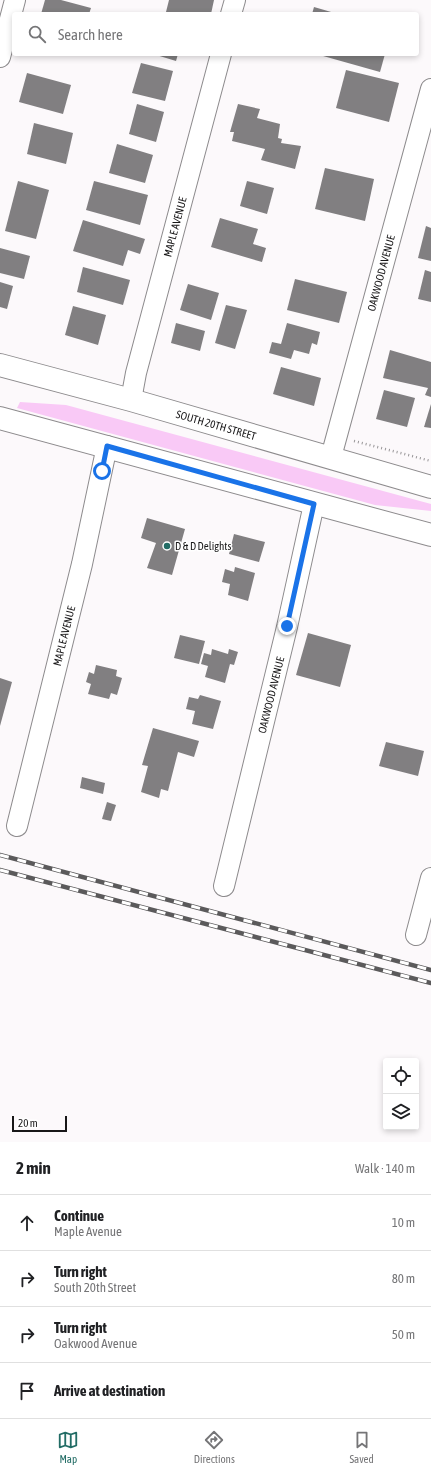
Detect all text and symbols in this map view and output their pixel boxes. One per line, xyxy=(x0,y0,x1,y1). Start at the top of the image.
search box xyxy=(12,12,419,56)
icon: search xyxy=(26,23,48,45)
text: Search here xyxy=(58,26,123,43)
street label: MAPLE AVENUE xyxy=(161,195,189,258)
street label: OAKWOOD AVENUE xyxy=(365,233,397,312)
street label: SOUTH 20TH STREET xyxy=(175,408,257,442)
route start xyxy=(93,462,111,480)
place label: D & D Delights xyxy=(175,540,231,552)
marker: D & D Delights xyxy=(162,541,172,551)
street label: MAPLE AVENUE xyxy=(51,604,77,667)
route end xyxy=(278,617,296,635)
street label: OAKWOOD AVENUE xyxy=(256,655,286,735)
map controls xyxy=(383,1058,419,1130)
button: locate xyxy=(383,1058,419,1094)
button: layers xyxy=(383,1094,419,1130)
scale bar xyxy=(12,1114,67,1133)
text: 20 m xyxy=(18,1117,38,1129)
text: 2 min xyxy=(16,1158,51,1178)
text: Walk · 140 m xyxy=(355,1161,415,1176)
text: Continue xyxy=(54,1207,104,1224)
icon: ahead xyxy=(16,1212,38,1234)
text: 10 m xyxy=(392,1215,415,1230)
text: Maple Avenue xyxy=(54,1224,122,1239)
text: Turn right xyxy=(54,1263,107,1280)
icon: right xyxy=(16,1268,38,1290)
text: 80 m xyxy=(392,1271,415,1286)
text: South 20th Street xyxy=(54,1280,136,1295)
text: Turn right xyxy=(54,1319,107,1336)
icon: right xyxy=(16,1324,38,1346)
text: 50 m xyxy=(392,1327,415,1342)
text: Oakwood Avenue xyxy=(54,1336,137,1351)
icon: arrive xyxy=(16,1380,38,1402)
text: Arrive at destination xyxy=(54,1382,165,1399)
tab: Map xyxy=(57,1429,79,1465)
tab: Directions xyxy=(194,1429,235,1465)
tab: Saved xyxy=(349,1429,374,1465)

